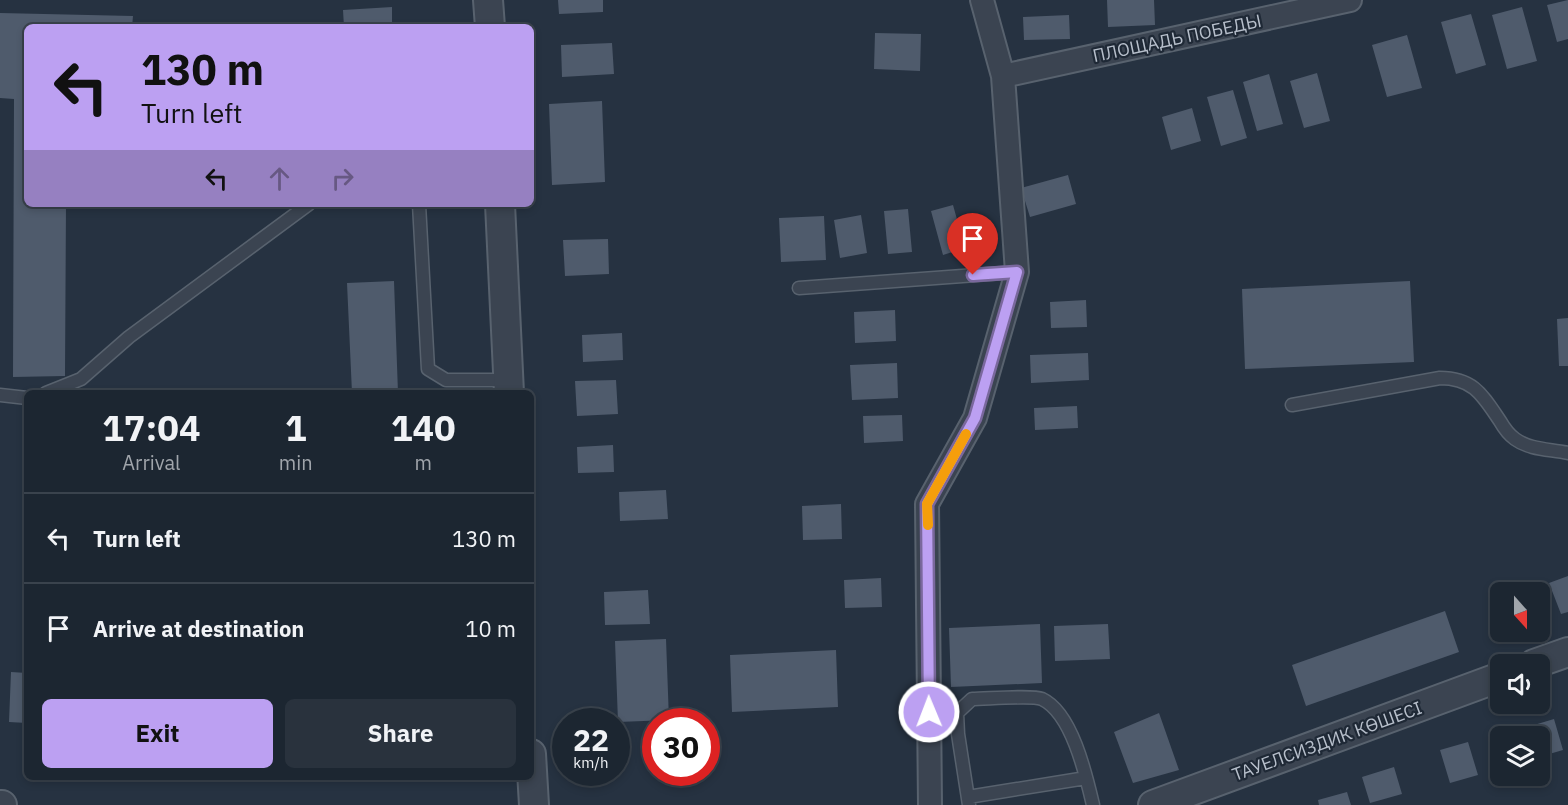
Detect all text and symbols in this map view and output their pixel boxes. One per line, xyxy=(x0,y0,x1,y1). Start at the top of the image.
street label: ПЛОЩАДЬ ПОБЕДЫ xyxy=(1091,9,1263,67)
text: 130 m xyxy=(141,42,264,97)
icon: left xyxy=(42,48,120,126)
text: Turn left xyxy=(141,95,242,130)
icon: left xyxy=(200,162,233,195)
icon: ahead xyxy=(263,162,296,195)
icon: right xyxy=(326,162,359,195)
pin xyxy=(947,213,998,275)
icon: arrive xyxy=(956,222,989,255)
text: 17:04 xyxy=(102,404,201,451)
text: 1 xyxy=(285,404,307,451)
text: 140 xyxy=(391,404,456,451)
text: Arrival xyxy=(122,449,181,476)
text: min xyxy=(279,449,313,476)
text: m xyxy=(415,449,432,476)
icon: left xyxy=(42,522,75,555)
text: Turn left xyxy=(93,524,181,553)
text: 130 m xyxy=(452,524,516,553)
north arrow xyxy=(1490,582,1550,642)
map controls xyxy=(1490,582,1550,786)
icon: arrive xyxy=(42,612,75,645)
text: Arrive at destination xyxy=(93,614,304,643)
text: 10 m xyxy=(465,614,516,643)
button: sound xyxy=(1490,654,1550,714)
position arrow xyxy=(897,680,961,744)
street label: ТАУЕЛСИЗДИК КӨШЕСІ xyxy=(1229,696,1425,786)
button: Exit xyxy=(42,699,273,768)
button: Share xyxy=(285,699,516,768)
speed limit sign: 30 xyxy=(642,708,720,786)
text: 22 xyxy=(573,720,609,759)
button: layers xyxy=(1490,726,1550,786)
text: km/h xyxy=(573,753,609,772)

